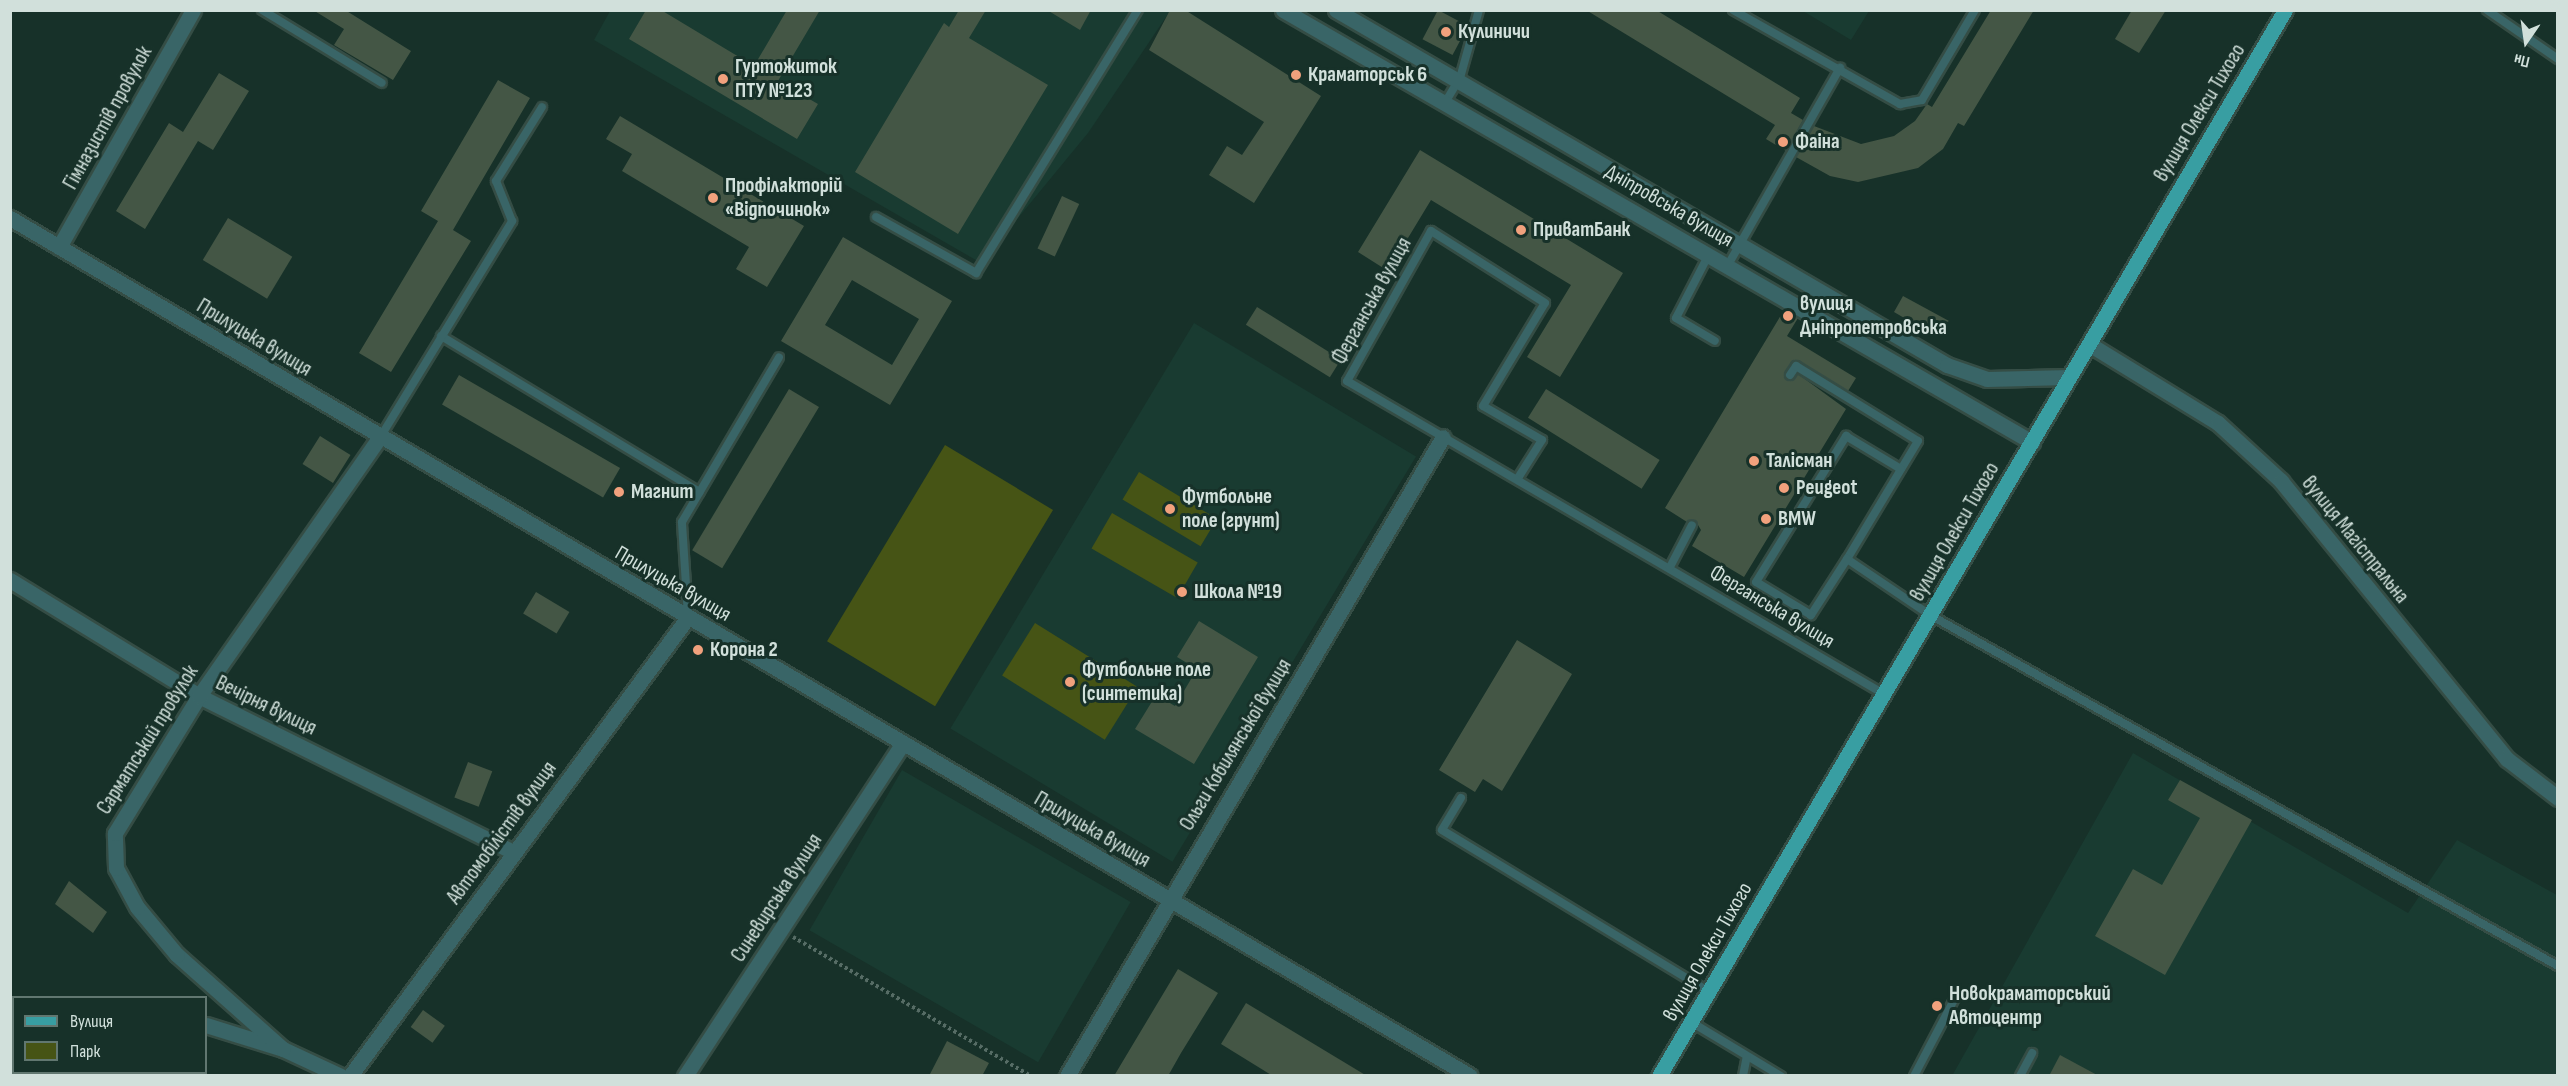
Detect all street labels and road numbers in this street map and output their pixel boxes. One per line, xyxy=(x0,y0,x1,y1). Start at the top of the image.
street label: вулиця Олекси Тихого xyxy=(2149,40,2251,186)
street label: Гімназистів провулок xyxy=(58,42,158,194)
street label: Дніпровська вулиця xyxy=(1600,159,1738,253)
street label: Ферганська вулиця xyxy=(1327,233,1417,369)
street label: Прилуцька вулиця xyxy=(192,294,316,382)
street label: вулиця Олекси Тихого xyxy=(1905,458,2005,606)
street label: вулиця Магістральна xyxy=(2296,471,2414,609)
street label: Прилуцька вулиця xyxy=(611,541,735,627)
street label: Ферганська вулиця xyxy=(1705,560,1839,654)
street label: Ольги Кобилянської вулиця xyxy=(1175,655,1297,835)
street label: Сарматський провулок xyxy=(92,661,204,819)
street label: Вечірня вулиця xyxy=(211,671,321,741)
street label: Автомобілістів вулиця xyxy=(442,757,562,909)
street label: Прилуцька вулиця xyxy=(1030,787,1154,873)
street label: Синевирська вулиця xyxy=(726,829,828,967)
street label: вулиця Олекси Тихого xyxy=(1658,878,1758,1026)

